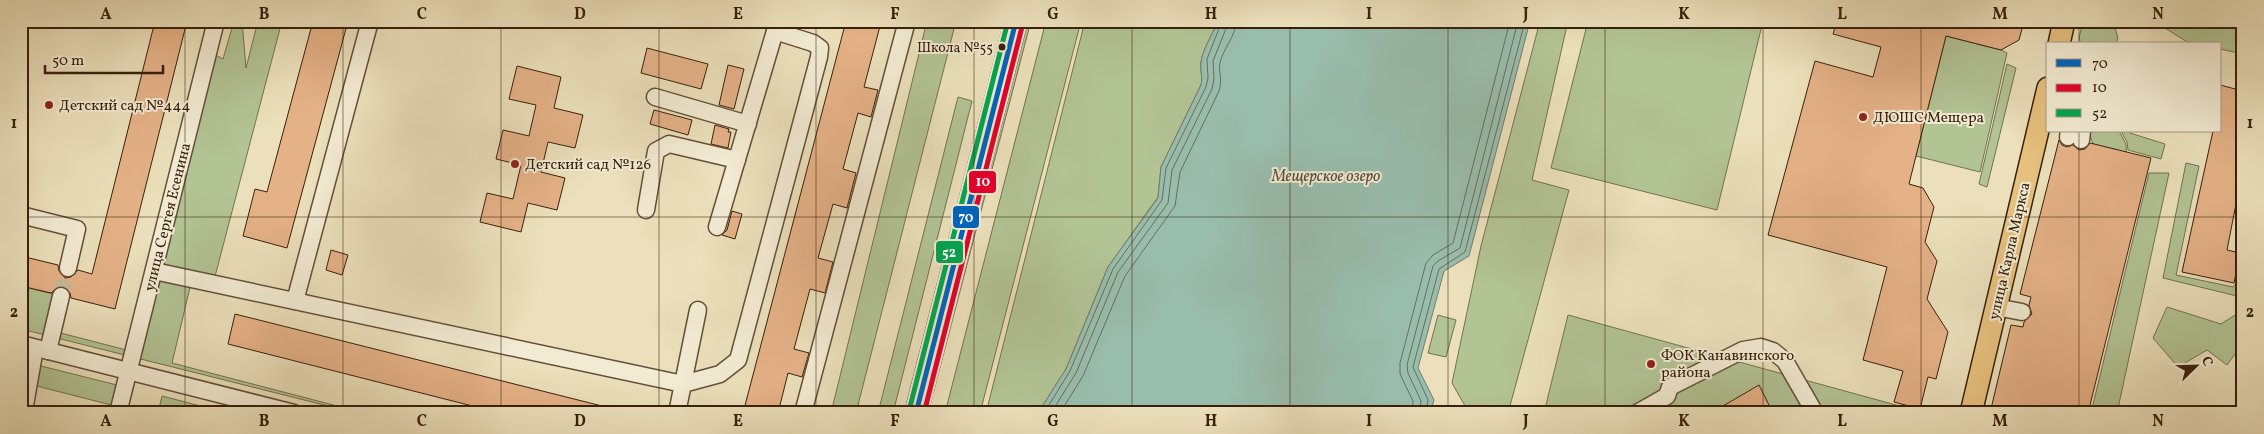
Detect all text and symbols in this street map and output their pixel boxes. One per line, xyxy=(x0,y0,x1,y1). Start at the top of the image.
text: A xyxy=(100,4,112,26)
text: B xyxy=(259,4,270,26)
text: C xyxy=(417,4,427,26)
text: D xyxy=(574,4,586,26)
text: E xyxy=(733,4,743,26)
text: F xyxy=(890,4,900,26)
text: G xyxy=(1047,4,1059,26)
text: H xyxy=(1205,4,1217,26)
text: I xyxy=(1366,4,1372,26)
text: J xyxy=(1522,4,1529,26)
text: K xyxy=(1678,4,1690,26)
text: L xyxy=(1837,4,1847,26)
text: M xyxy=(1992,4,2008,26)
text: N xyxy=(2152,4,2164,26)
place label: Школа №55 xyxy=(917,39,993,58)
scale bar xyxy=(45,42,162,74)
marker: Школа №55 xyxy=(997,42,1007,52)
legend xyxy=(2046,42,2222,132)
text: 50 m xyxy=(52,51,84,72)
text: 70 xyxy=(2092,54,2108,75)
text: 10 xyxy=(2092,78,2107,99)
place label: Детский сад №444 xyxy=(59,96,190,117)
marker: Детский сад №444 xyxy=(43,99,55,111)
text: 52 xyxy=(2092,104,2107,125)
place label: ДЮШС Мещера xyxy=(1873,108,1984,129)
marker: ДЮШС Мещера xyxy=(1857,111,1869,123)
text: 1 xyxy=(11,113,17,135)
text: 1 xyxy=(2247,113,2253,135)
street label: улица Сергея Есенина xyxy=(140,141,197,294)
place label: Детский сад №126 xyxy=(525,155,651,176)
marker: Детский сад №126 xyxy=(509,158,521,170)
water label: Мещерское озеро xyxy=(1271,166,1381,188)
line badge: 10 xyxy=(968,170,997,194)
text: 10 xyxy=(976,173,990,192)
street label: улица Карла Маркса xyxy=(1984,180,2037,322)
line badge: 70 xyxy=(952,205,980,229)
text: 70 xyxy=(959,209,974,228)
line badge: 52 xyxy=(935,240,964,264)
text: 52 xyxy=(942,244,956,263)
text: 2 xyxy=(10,302,18,324)
text: 2 xyxy=(2246,302,2254,324)
north arrow xyxy=(2172,342,2222,392)
place label: ФОК Канавинского района xyxy=(1661,346,1794,384)
text: С xyxy=(2196,354,2217,369)
marker: ФОК Канавинского района xyxy=(1645,358,1657,370)
text: A xyxy=(100,411,112,433)
text: B xyxy=(259,411,270,433)
text: C xyxy=(417,411,427,433)
text: D xyxy=(574,411,586,433)
text: E xyxy=(733,411,743,433)
text: F xyxy=(890,411,900,433)
text: G xyxy=(1047,411,1059,433)
text: H xyxy=(1205,411,1217,433)
text: I xyxy=(1366,411,1372,433)
text: J xyxy=(1522,411,1529,433)
text: K xyxy=(1678,411,1690,433)
text: L xyxy=(1837,411,1847,433)
text: M xyxy=(1992,411,2008,433)
text: N xyxy=(2152,411,2164,433)

